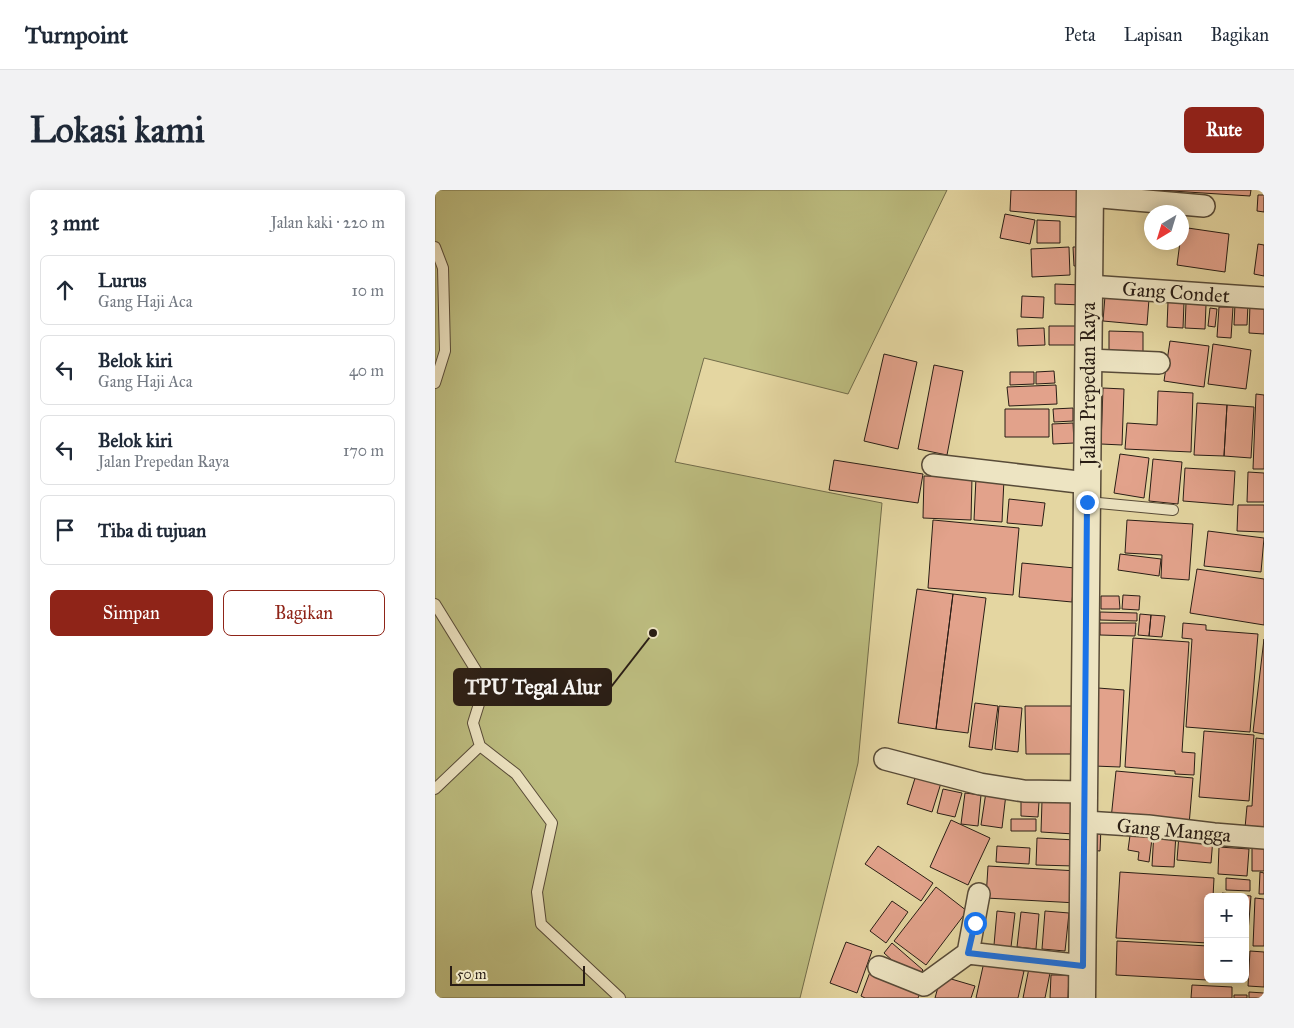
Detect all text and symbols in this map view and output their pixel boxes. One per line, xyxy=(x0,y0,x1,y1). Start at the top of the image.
text: Turnpoint xyxy=(25,20,128,50)
text: Peta xyxy=(1064,24,1096,46)
text: Lapisan xyxy=(1124,24,1182,46)
text: Bagikan xyxy=(1210,24,1269,46)
button: Rute xyxy=(1184,107,1264,153)
text: Lokasi kami xyxy=(30,109,205,152)
north arrow xyxy=(1144,205,1189,250)
text: 3 mnt xyxy=(50,210,99,236)
text: Jalan kaki · 220 m xyxy=(271,213,385,232)
text: Lurus xyxy=(98,269,146,292)
icon: ahead xyxy=(51,276,79,304)
street label: Gang Condet xyxy=(1121,276,1231,309)
text: 10 m xyxy=(352,281,384,300)
text: Gang Haji Aca xyxy=(98,292,193,311)
street label: Jalan Prepedan Raya xyxy=(1076,301,1101,468)
text: Belok kiri xyxy=(98,349,172,372)
icon: left xyxy=(51,356,79,384)
text: 40 m xyxy=(349,361,384,380)
text: Gang Haji Aca xyxy=(98,372,193,391)
text: Belok kiri xyxy=(98,429,172,452)
icon: left xyxy=(51,436,79,464)
text: 170 m xyxy=(343,441,384,460)
text: Jalan Prepedan Raya xyxy=(98,452,229,471)
route end xyxy=(1076,491,1099,514)
icon: arrive xyxy=(51,516,79,544)
text: Tiba di tujuan xyxy=(98,519,206,542)
button: Simpan xyxy=(50,590,213,636)
button: Bagikan xyxy=(223,590,385,636)
callout: TPU Tegal Alur xyxy=(454,669,611,705)
text: TPU Tegal Alur xyxy=(464,674,602,700)
street label: Gang Mangga xyxy=(1116,813,1233,848)
map controls xyxy=(1204,893,1249,983)
button: + xyxy=(1204,893,1249,938)
route start xyxy=(964,912,987,935)
button: − xyxy=(1204,938,1249,983)
scale bar xyxy=(450,963,585,986)
text: 50 m xyxy=(457,966,486,983)

